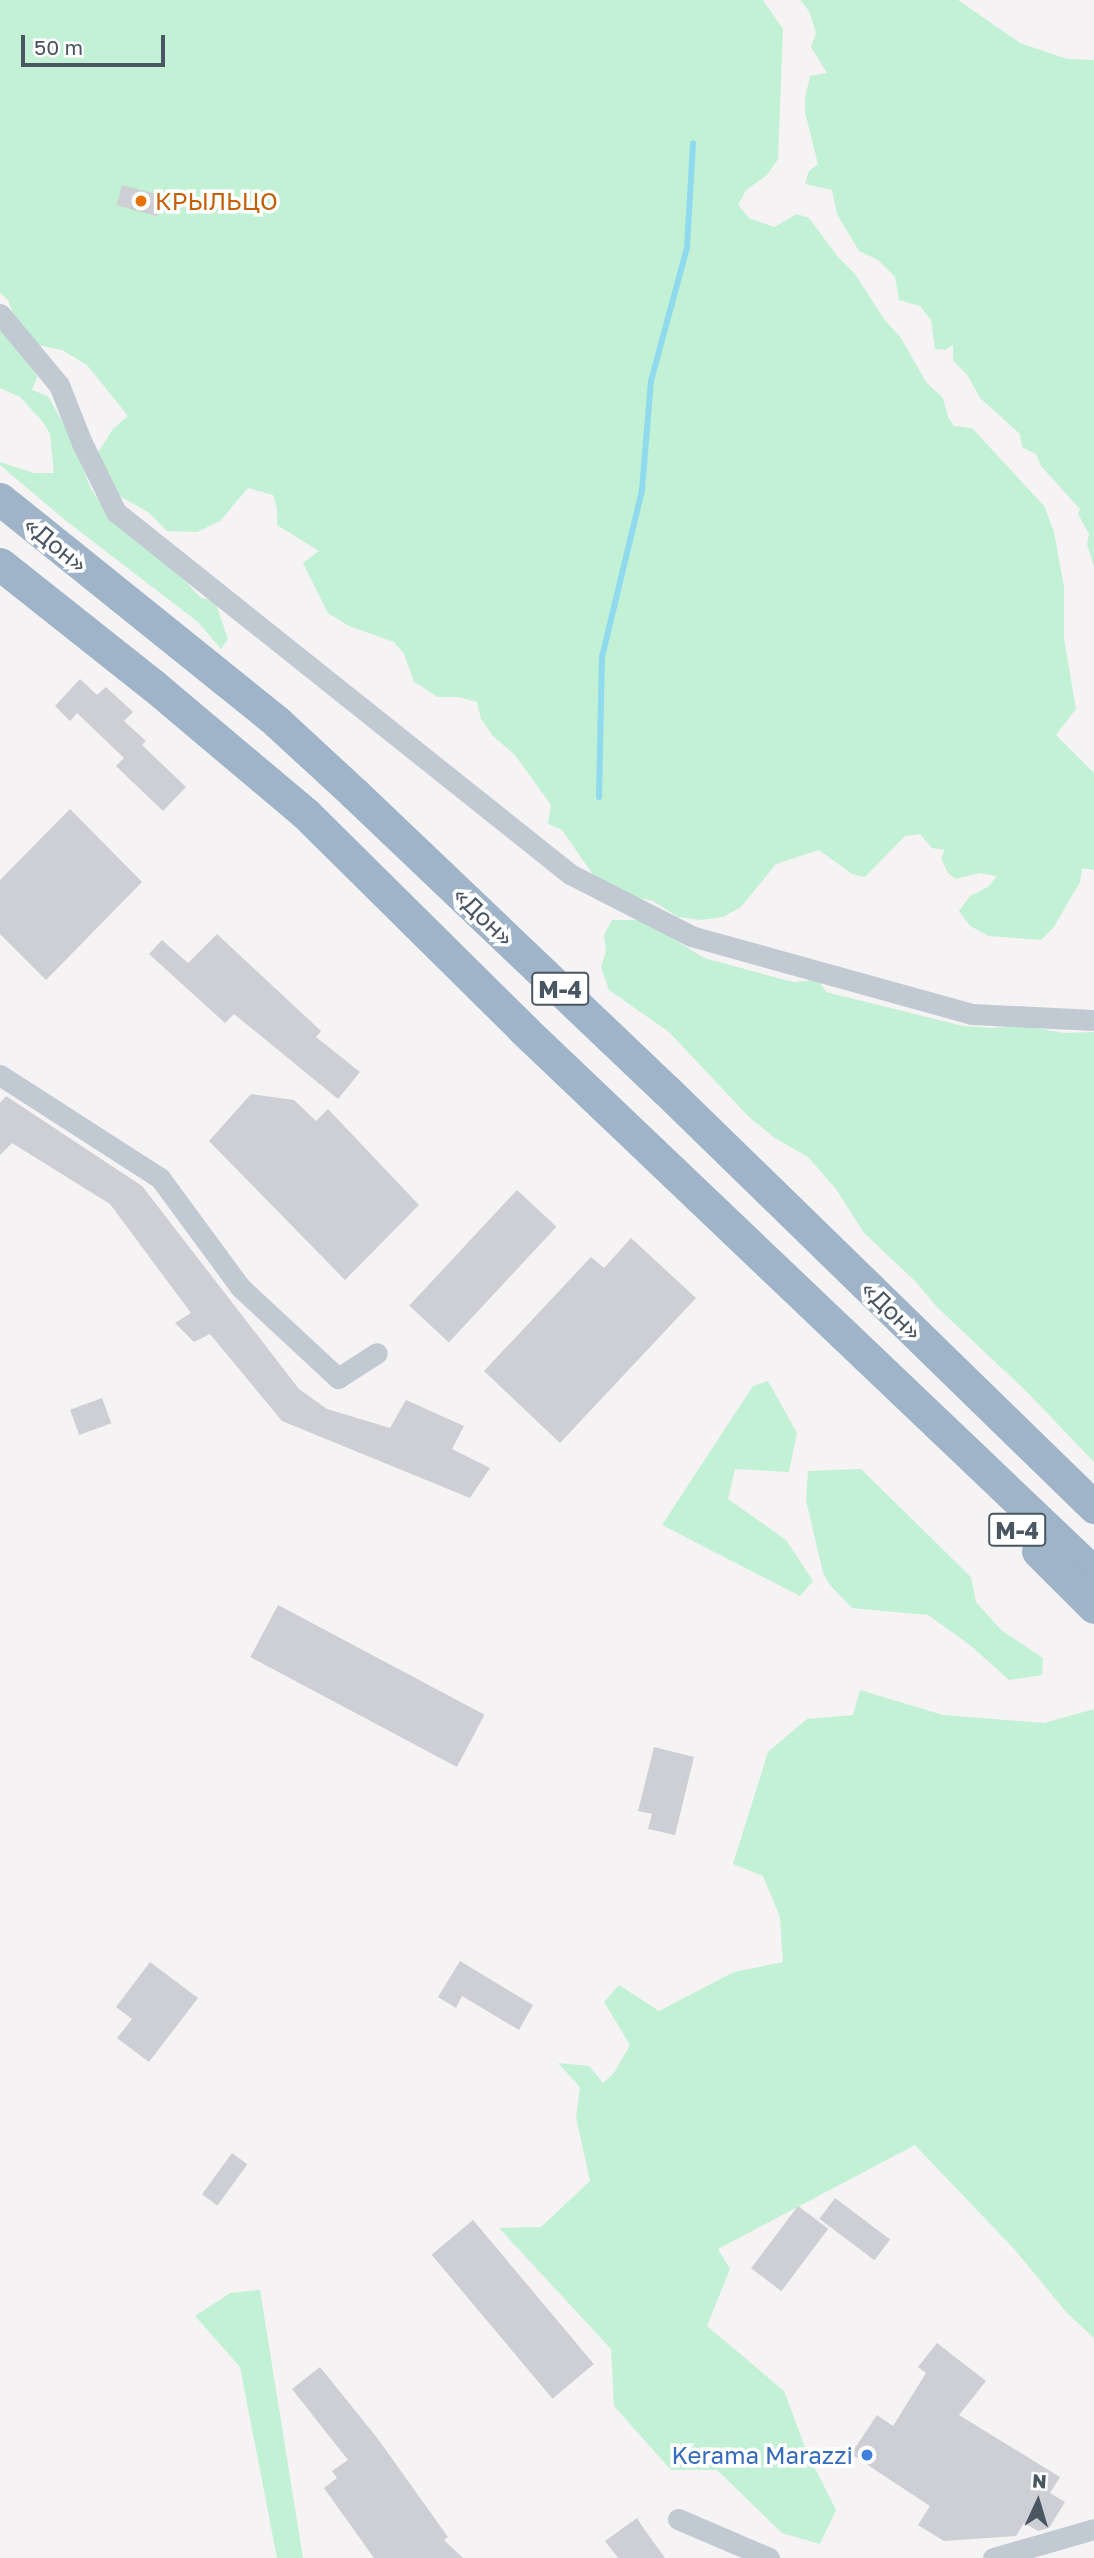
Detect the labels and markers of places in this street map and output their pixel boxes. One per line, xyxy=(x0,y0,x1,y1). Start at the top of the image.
place label: КРЫЛЬЦО xyxy=(155,187,278,215)
marker: КРЫЛЬЦО xyxy=(133,193,149,209)
place label: Kerama Marazzi xyxy=(671,2441,853,2469)
marker: Kerama Marazzi xyxy=(859,2447,875,2463)

